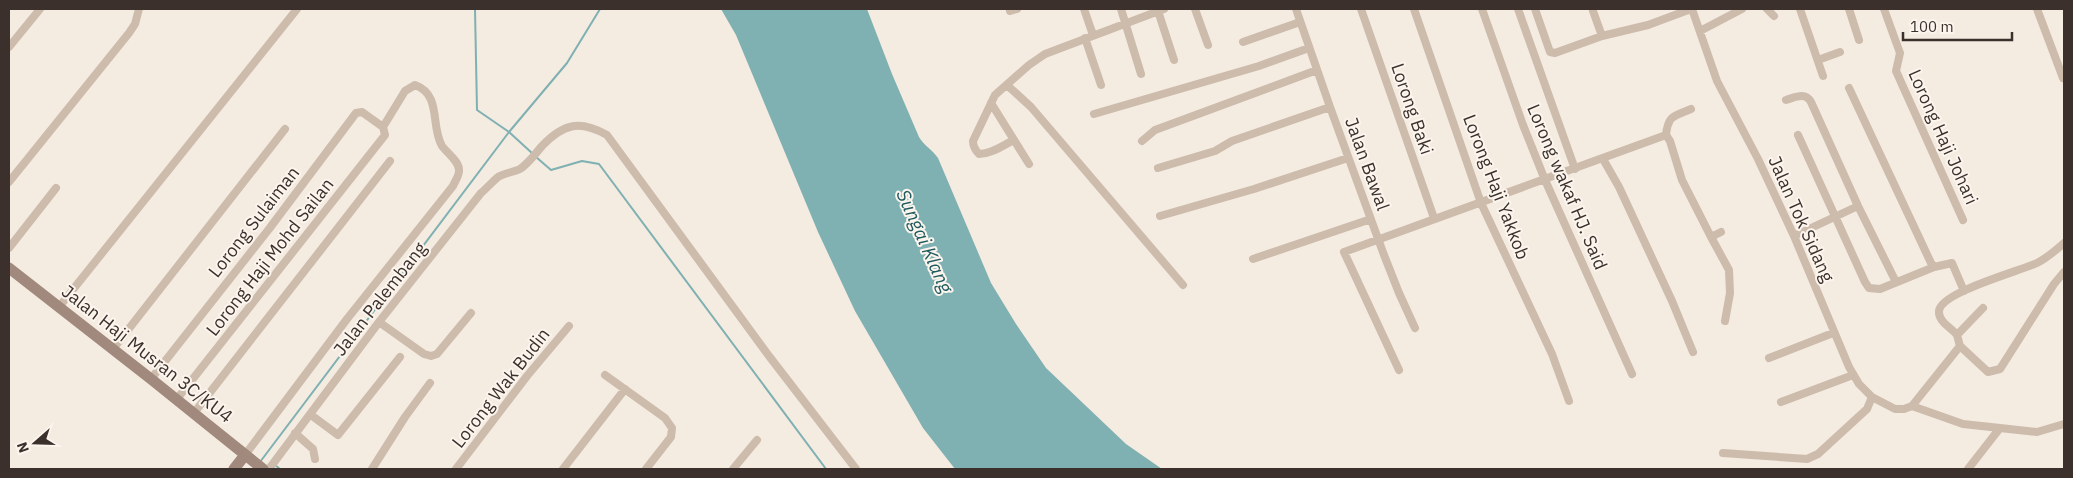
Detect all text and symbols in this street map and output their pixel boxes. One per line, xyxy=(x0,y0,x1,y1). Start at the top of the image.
scale bar xyxy=(1903,10,2012,42)
text: 100 m xyxy=(1910,17,1954,36)
street label: Lorong Baki xyxy=(1386,60,1439,157)
street label: Lorong Haji Johari xyxy=(1903,66,1984,208)
street label: Lorong wakaf HJ. Said xyxy=(1522,101,1613,273)
street label: Lorong Haji Yakkob xyxy=(1458,111,1535,263)
street label: Jalan Bawal xyxy=(1340,114,1395,214)
street label: Jalan Tok Sidang xyxy=(1763,152,1840,286)
street label: Lorong Sulaiman xyxy=(203,162,304,282)
street label: Lorong Haji Mohd Sailan xyxy=(201,173,338,340)
water label: Sungai Klang xyxy=(892,186,959,298)
street label: Jalan Palembang xyxy=(328,237,432,360)
street label: Jalan Haji Musran 3C/KU4 xyxy=(57,280,238,428)
street label: Lorong Wak Budin xyxy=(447,323,555,452)
north arrow xyxy=(10,418,60,468)
text: N xyxy=(13,440,33,455)

